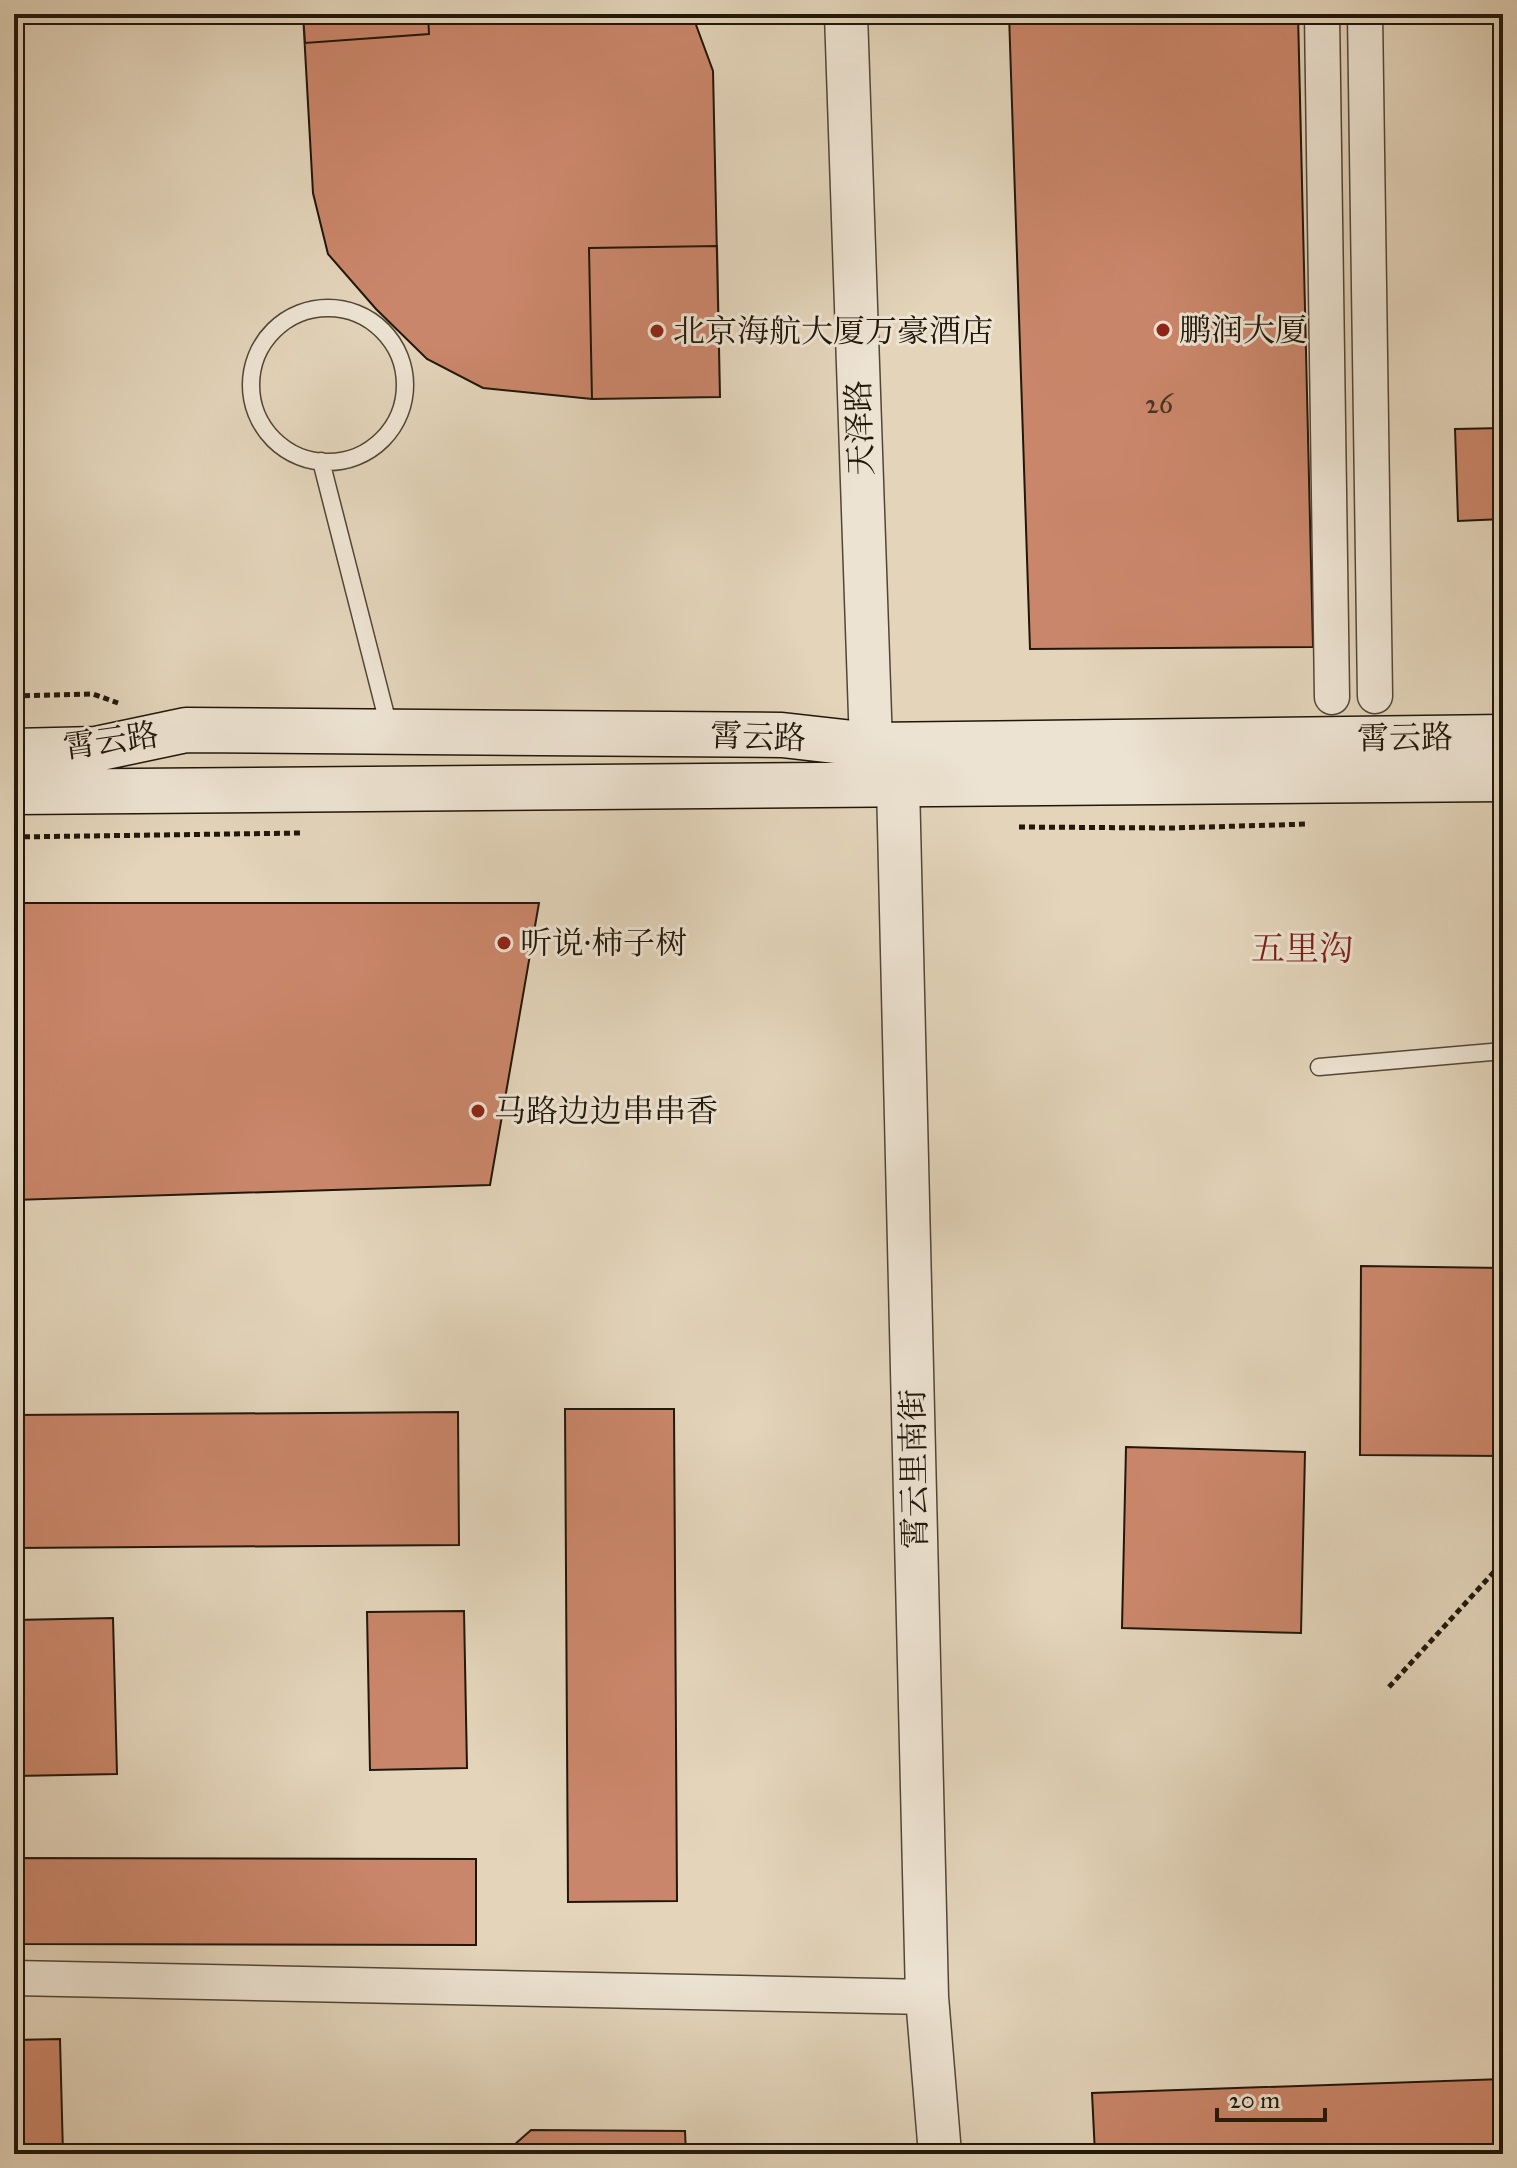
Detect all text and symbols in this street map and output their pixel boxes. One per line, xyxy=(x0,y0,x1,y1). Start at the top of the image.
place label: 鹏润大厦 xyxy=(1179,311,1307,350)
place label: 北京海航大厦万豪酒店 xyxy=(673,312,993,351)
marker: 鹏润大厦 xyxy=(1154,321,1172,339)
marker: 北京海航大厦万豪酒店 xyxy=(648,322,666,340)
street label: 天泽路 xyxy=(839,379,881,477)
house number: 26 xyxy=(1145,386,1175,421)
street label: 霄云路 xyxy=(61,715,161,767)
street label: 霄云路 xyxy=(709,716,807,758)
street label: 霄云路 xyxy=(1357,718,1453,758)
place label: 听说·柿子树 xyxy=(520,924,687,963)
district label: 五里沟 xyxy=(1251,928,1353,969)
marker: 听说·柿子树 xyxy=(495,934,513,952)
place label: 马路边边串串香 xyxy=(494,1092,718,1131)
marker: 马路边边串串香 xyxy=(469,1102,487,1120)
street label: 霄云里南街 xyxy=(893,1389,935,1549)
scale bar xyxy=(1217,2072,1325,2122)
text: 20 m xyxy=(1229,2085,1280,2115)

